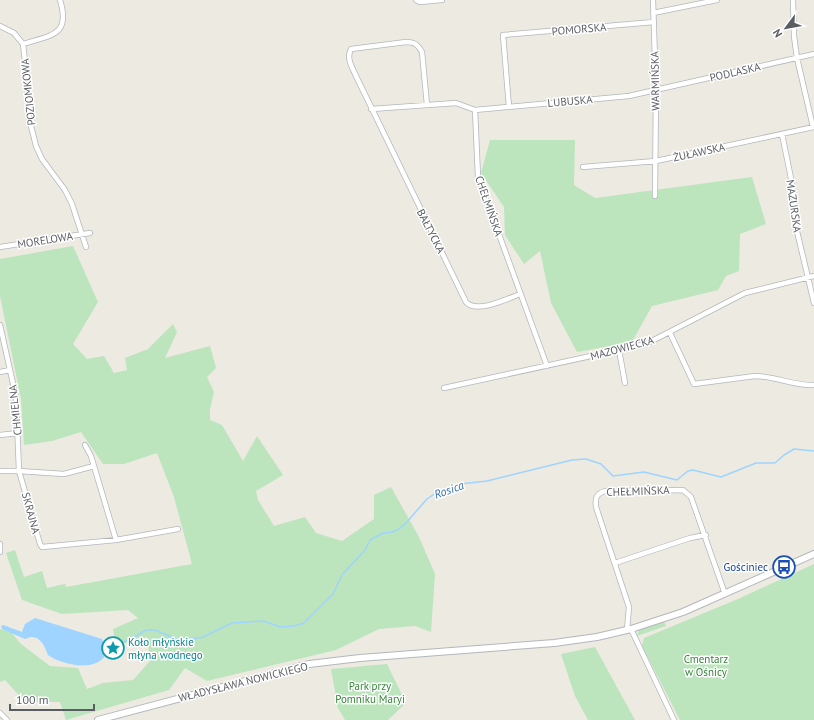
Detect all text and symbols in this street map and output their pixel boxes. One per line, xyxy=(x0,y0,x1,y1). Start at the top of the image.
north arrow xyxy=(766,8,806,48)
street label: POMORSKA xyxy=(551,20,608,38)
text: N xyxy=(770,27,785,40)
street label: WARMIŃSKA xyxy=(647,50,663,111)
street label: POZIOMKOWA xyxy=(17,57,38,126)
street label: PODLASKA xyxy=(708,59,762,85)
street label: LUBUSKA xyxy=(547,92,594,110)
street label: ŻUŁAWSKA xyxy=(672,140,727,164)
street label: CHEŁMIŃSKA xyxy=(472,174,506,239)
street label: MAZURSKA xyxy=(783,179,805,234)
street label: BAŁTYCKA xyxy=(414,206,448,256)
street label: MORELOWA xyxy=(16,229,74,251)
street label: MAZOWIECKA xyxy=(589,333,656,363)
street label: CHMIELNA xyxy=(5,383,25,436)
water label: Rosica xyxy=(432,477,466,502)
street label: CHEŁMIŃSKA xyxy=(606,483,670,499)
street label: SKRAJNA xyxy=(19,491,43,536)
bus stop icon: Gościniec xyxy=(771,554,797,580)
place label: Gościniec xyxy=(723,560,768,574)
place icon: Koło młyńskie młyna wodnego xyxy=(100,635,126,661)
place label: Koło młyńskie młyna wodnego xyxy=(128,635,203,662)
park label: Cmentarz w Ośnicy xyxy=(684,652,728,679)
street label: WŁADYSŁAWA NOWICKIEGO xyxy=(177,659,309,705)
park label: Park przy Pomniku Maryi xyxy=(335,679,405,706)
scale bar xyxy=(10,686,94,712)
text: 100 m xyxy=(16,692,49,707)

